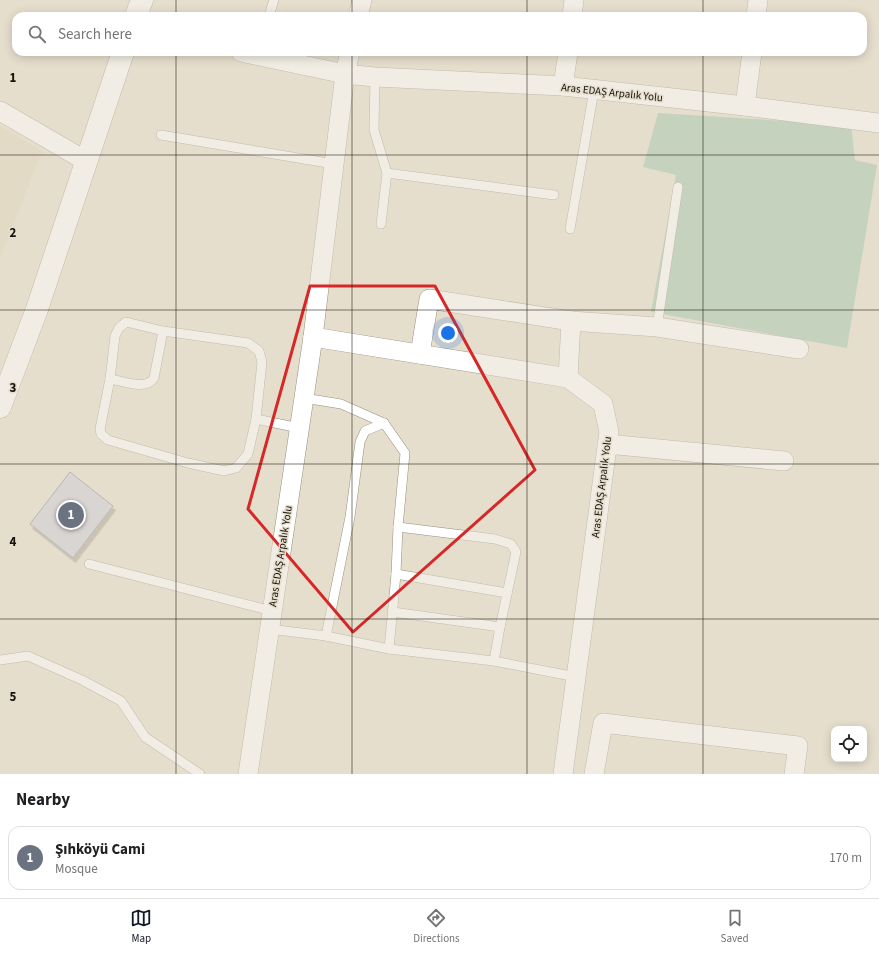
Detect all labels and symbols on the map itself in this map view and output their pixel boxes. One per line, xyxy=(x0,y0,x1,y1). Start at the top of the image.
text: 1 xyxy=(10,69,17,87)
street label: Aras EDAŞ Arpalık Yolu xyxy=(560,80,664,105)
text: 2 xyxy=(10,224,17,242)
your location xyxy=(438,323,458,343)
text: 3 xyxy=(10,379,17,397)
street label: Aras EDAŞ Arpalık Yolu xyxy=(588,435,615,539)
pin: 1 xyxy=(58,500,84,530)
street label: Aras EDAŞ Arpalık Yolu xyxy=(265,504,296,608)
text: 4 xyxy=(10,533,17,551)
text: 5 xyxy=(10,688,17,706)

